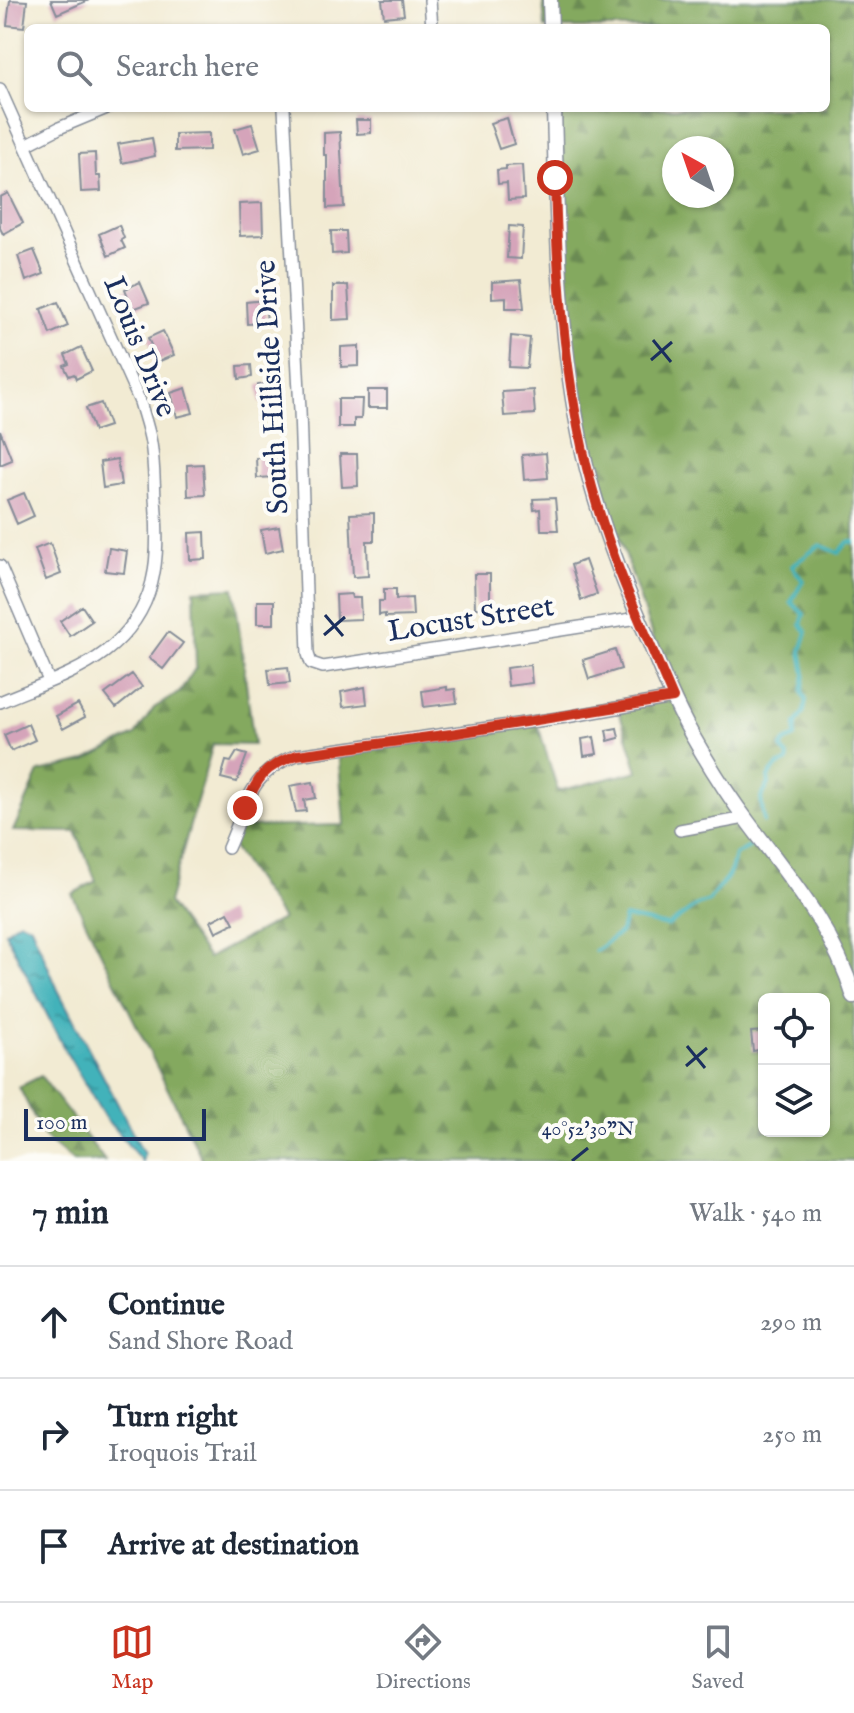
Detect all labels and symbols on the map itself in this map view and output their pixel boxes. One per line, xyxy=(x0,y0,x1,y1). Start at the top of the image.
north arrow xyxy=(662,136,734,208)
route start xyxy=(537,160,573,196)
street label: South Hillside Drive xyxy=(247,259,299,515)
street label: Louis Drive xyxy=(94,271,184,423)
street label: Locust Street xyxy=(385,588,557,652)
route end xyxy=(227,790,263,826)
scale bar xyxy=(24,1105,206,1141)
text: 40°52'30"N xyxy=(542,1117,634,1142)

